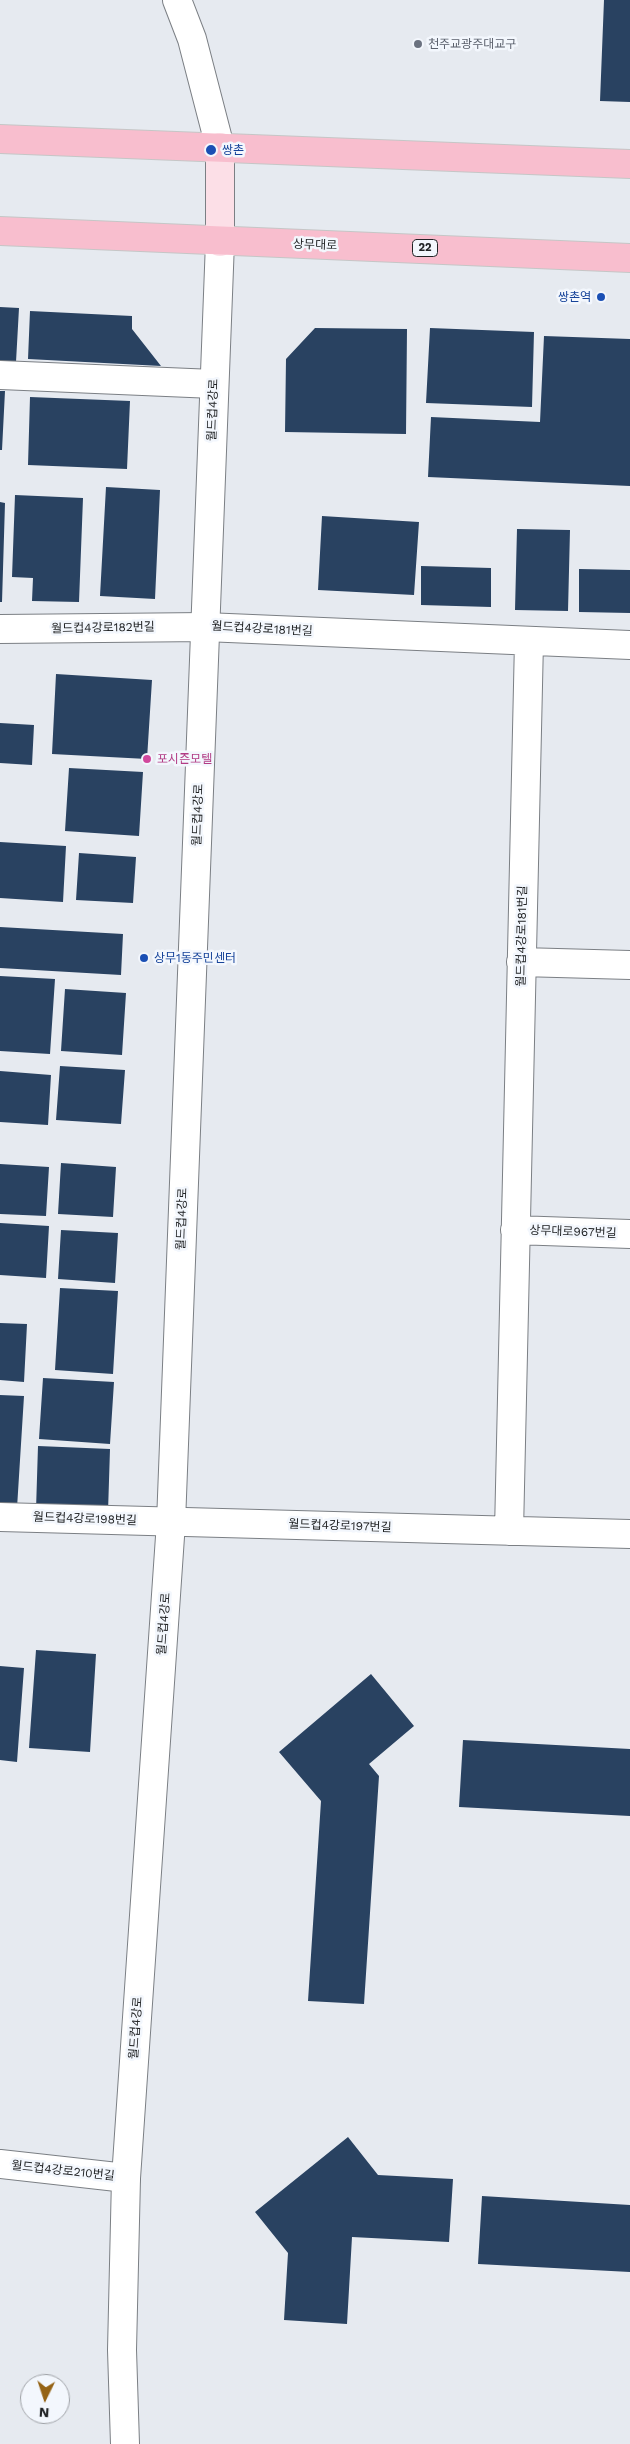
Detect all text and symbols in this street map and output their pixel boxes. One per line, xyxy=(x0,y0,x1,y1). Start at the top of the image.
place label: 천주교광주대교구 xyxy=(428,37,516,51)
marker: 천주교광주대교구 xyxy=(412,38,424,50)
marker: 쌍촌 xyxy=(204,143,218,157)
place label: 쌍촌 xyxy=(222,143,244,157)
street label: 상무대로 xyxy=(293,237,337,253)
road number: 22 xyxy=(412,240,438,256)
place label: 쌍촌역 xyxy=(558,290,591,304)
marker: 쌍촌역 xyxy=(595,291,607,303)
street label: 월드컵4강로 xyxy=(205,379,221,441)
street label: 월드컵4강로181번길 xyxy=(211,619,313,639)
street label: 월드컵4강로182번길 xyxy=(51,620,155,636)
place label: 포시즌모텔 xyxy=(157,752,212,766)
marker: 포시즌모텔 xyxy=(141,753,153,765)
street label: 월드컵4강로 xyxy=(190,784,206,846)
street label: 월드컵4강로181번길 xyxy=(514,885,530,987)
place label: 상무1동주민센터 xyxy=(154,951,236,965)
marker: 상무1동주민센터 xyxy=(138,952,150,964)
street label: 월드컵4강로 xyxy=(174,1188,190,1250)
street label: 상무대로967번길 xyxy=(529,1223,617,1241)
street label: 월드컵4강로198번길 xyxy=(33,1510,137,1528)
street label: 월드컵4강로197번길 xyxy=(288,1517,392,1535)
street label: 월드컵4강로 xyxy=(155,1592,173,1656)
street label: 월드컵4강로 xyxy=(127,1996,145,2060)
street label: 월드컵4강로210번길 xyxy=(11,2158,115,2184)
north arrow xyxy=(20,2374,70,2424)
text: N xyxy=(38,2405,50,2421)

